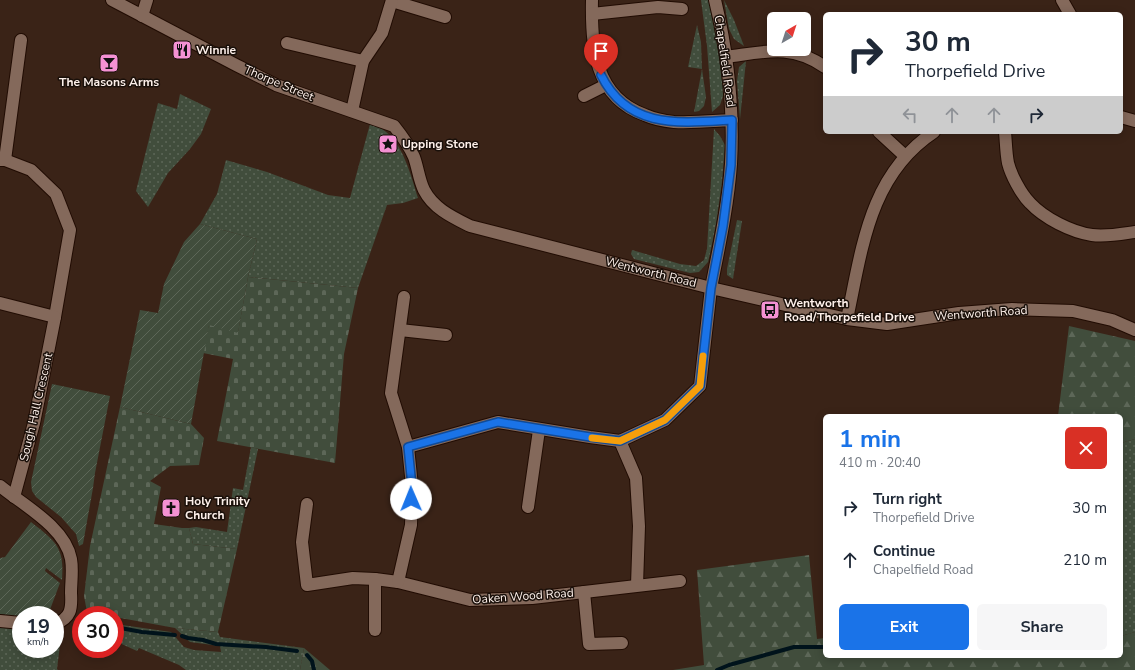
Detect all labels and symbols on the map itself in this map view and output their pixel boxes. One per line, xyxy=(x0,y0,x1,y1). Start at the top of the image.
north arrow xyxy=(767,12,811,56)
street label: Chapelfield Road xyxy=(711,14,739,108)
pin xyxy=(584,34,618,75)
restaurant icon: Winnie xyxy=(171,39,193,61)
place label: Winnie xyxy=(196,42,237,58)
bar icon: The Masons Arms xyxy=(98,52,120,74)
street label: Thorpe Street xyxy=(242,61,317,105)
place label: The Masons Arms xyxy=(59,74,159,90)
place icon: Upping Stone xyxy=(377,133,399,155)
place label: Upping Stone xyxy=(402,136,479,152)
street label: Wentworth Road xyxy=(604,253,698,291)
place label: Wentworth Road/Thorpefield Drive xyxy=(784,295,915,325)
bus stop icon: Wentworth Road/Thorpefield Drive xyxy=(759,299,781,321)
street label: Wentworth Road xyxy=(934,302,1028,324)
street label: Sough Hall Crescent xyxy=(16,350,56,463)
position arrow xyxy=(390,478,432,520)
place label: Holy Trinity Church xyxy=(185,493,250,523)
church icon: Holy Trinity Church xyxy=(160,497,182,519)
street label: Oaken Wood Road xyxy=(472,584,574,608)
speed limit sign: 30 xyxy=(72,606,124,658)

